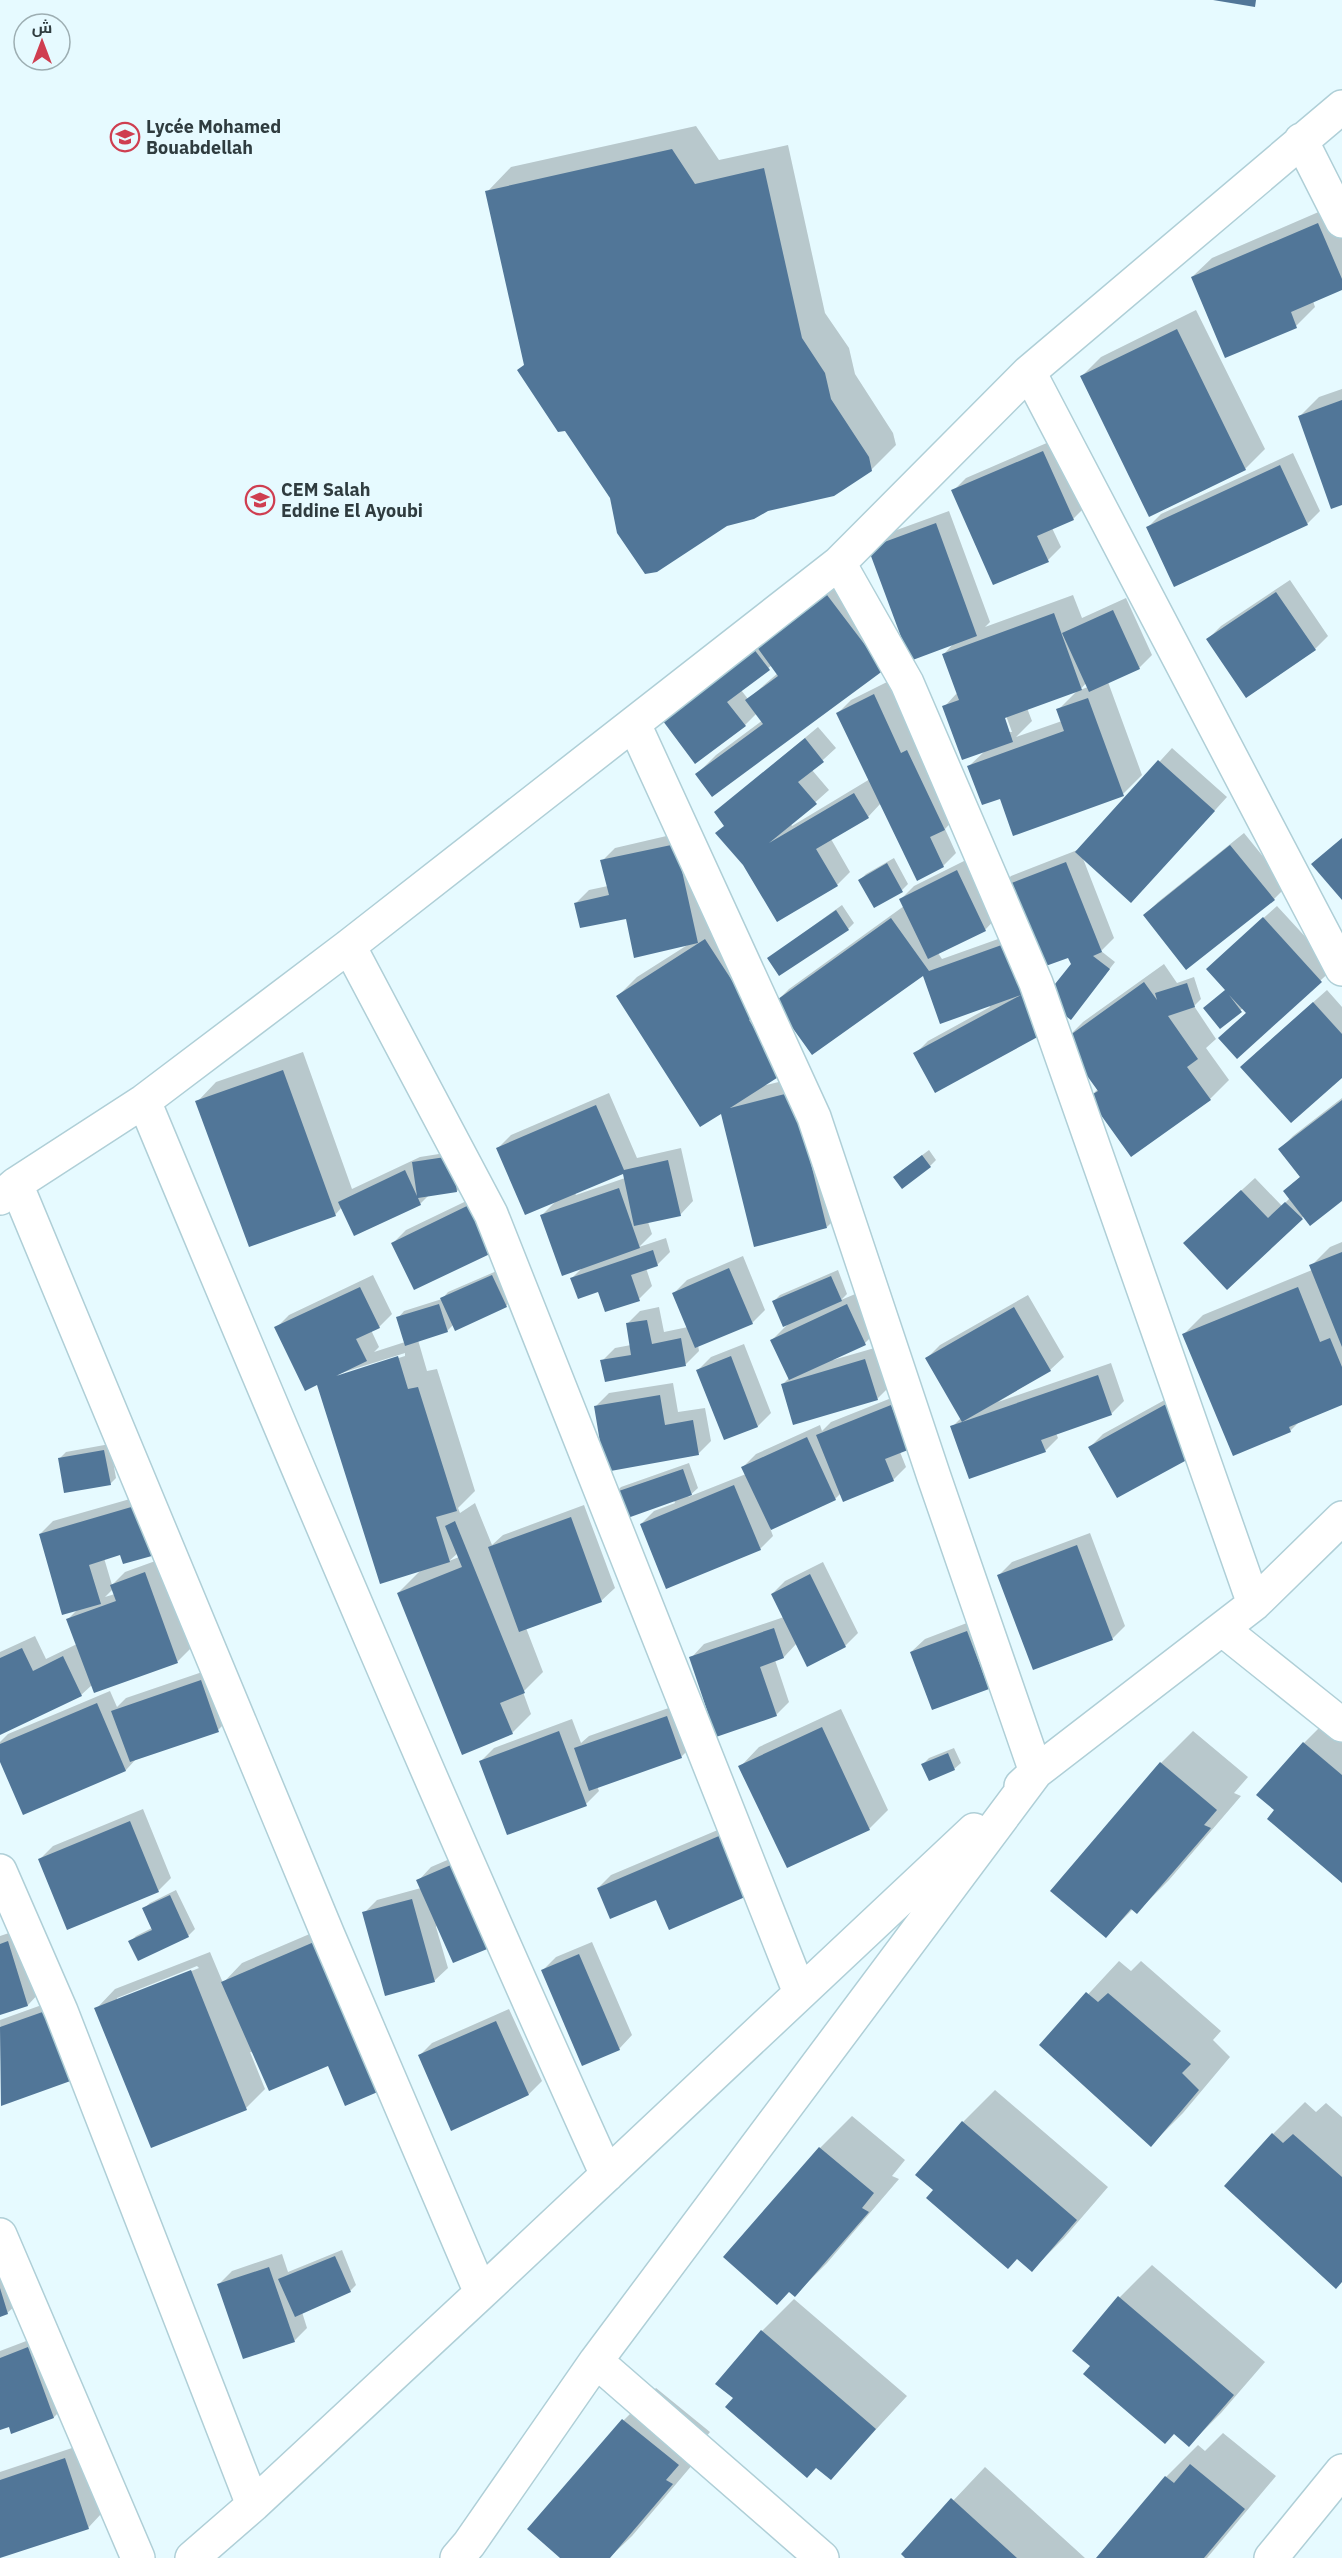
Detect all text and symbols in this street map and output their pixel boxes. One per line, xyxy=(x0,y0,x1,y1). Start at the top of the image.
north arrow xyxy=(12,12,72,72)
text: ش xyxy=(32,17,52,37)
place label: Lycée Mohamed Bouabdellah xyxy=(146,115,281,159)
school or university icon: Lycée Mohamed Bouabdellah xyxy=(109,121,141,153)
place label: CEM Salah Eddine El Ayoubi xyxy=(281,478,423,522)
school or university icon: CEM Salah Eddine El Ayoubi xyxy=(244,484,276,516)

